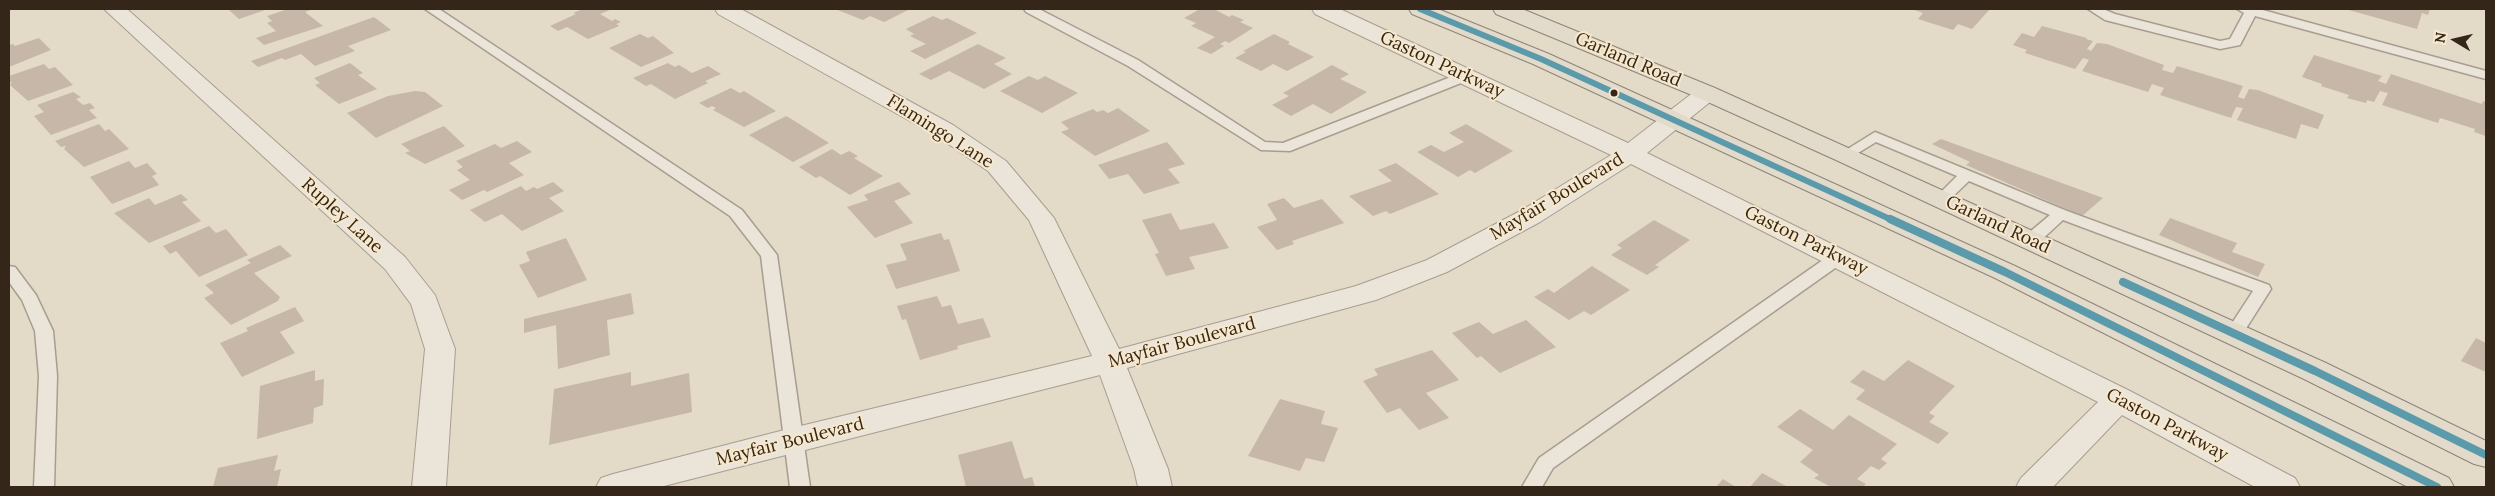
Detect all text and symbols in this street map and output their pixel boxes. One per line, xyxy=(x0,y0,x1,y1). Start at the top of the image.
north arrow xyxy=(2430,15,2480,65)
street label: Gaston Parkway xyxy=(1376,27,1508,103)
street label: Garland Road xyxy=(1572,28,1684,92)
text: N xyxy=(2430,31,2450,44)
unlabelled marker xyxy=(1609,88,1619,98)
street label: Flamingo Lane xyxy=(883,91,997,173)
street label: Mayfair Boulevard xyxy=(1486,149,1628,245)
street label: Rupley Lane xyxy=(297,174,387,258)
street label: Garland Road xyxy=(1942,191,2054,259)
street label: Gaston Parkway xyxy=(1741,202,1871,280)
street label: Mayfair Boulevard xyxy=(1106,313,1258,373)
street label: Gaston Parkway xyxy=(2102,384,2232,466)
street label: Mayfair Boulevard xyxy=(714,413,866,471)

